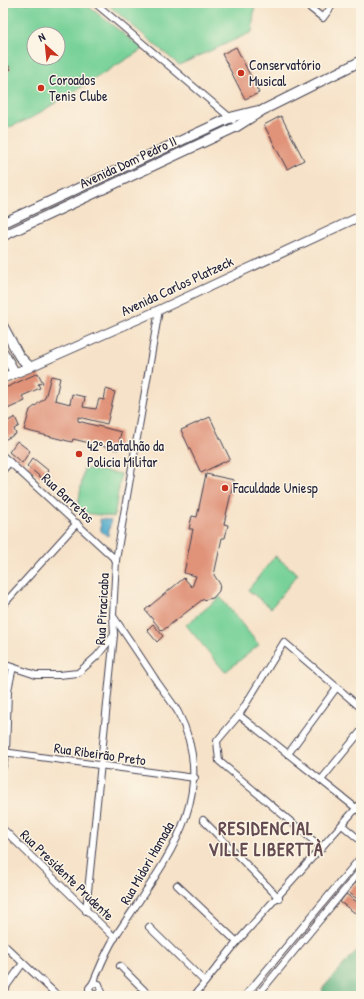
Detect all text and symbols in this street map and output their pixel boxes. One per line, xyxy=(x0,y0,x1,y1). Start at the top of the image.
north arrow xyxy=(26,26,66,66)
text: N xyxy=(36,29,47,45)
place label: Conservatório Musical xyxy=(249,55,321,90)
marker: Conservatório Musical xyxy=(236,68,246,78)
place label: Coroados Tenis Clube xyxy=(49,70,108,105)
marker: Coroados Tenis Clube xyxy=(36,83,46,93)
street label: Avenida Dom Pedro II xyxy=(76,131,180,192)
street label: Avenida Carlos Platzeck xyxy=(118,251,236,320)
place label: 42º Batalhão da Policia Militar xyxy=(87,436,165,471)
marker: 42º Batalhão da Policia Militar xyxy=(74,449,84,459)
street label: Rua Barretos xyxy=(38,468,99,527)
place label: Faculdade Uniesp xyxy=(232,478,318,498)
marker: Faculdade Uniesp xyxy=(220,483,230,493)
street label: Rua Piracicaba xyxy=(90,572,113,645)
street label: Rua Ribeirão Preto xyxy=(53,738,148,769)
district label: RESIDENCIAL VILLE LIBERTTÀ xyxy=(208,816,324,862)
street label: Rua Midori Hamada xyxy=(115,817,178,908)
street label: Rua Presidente Prudente xyxy=(16,825,119,925)

